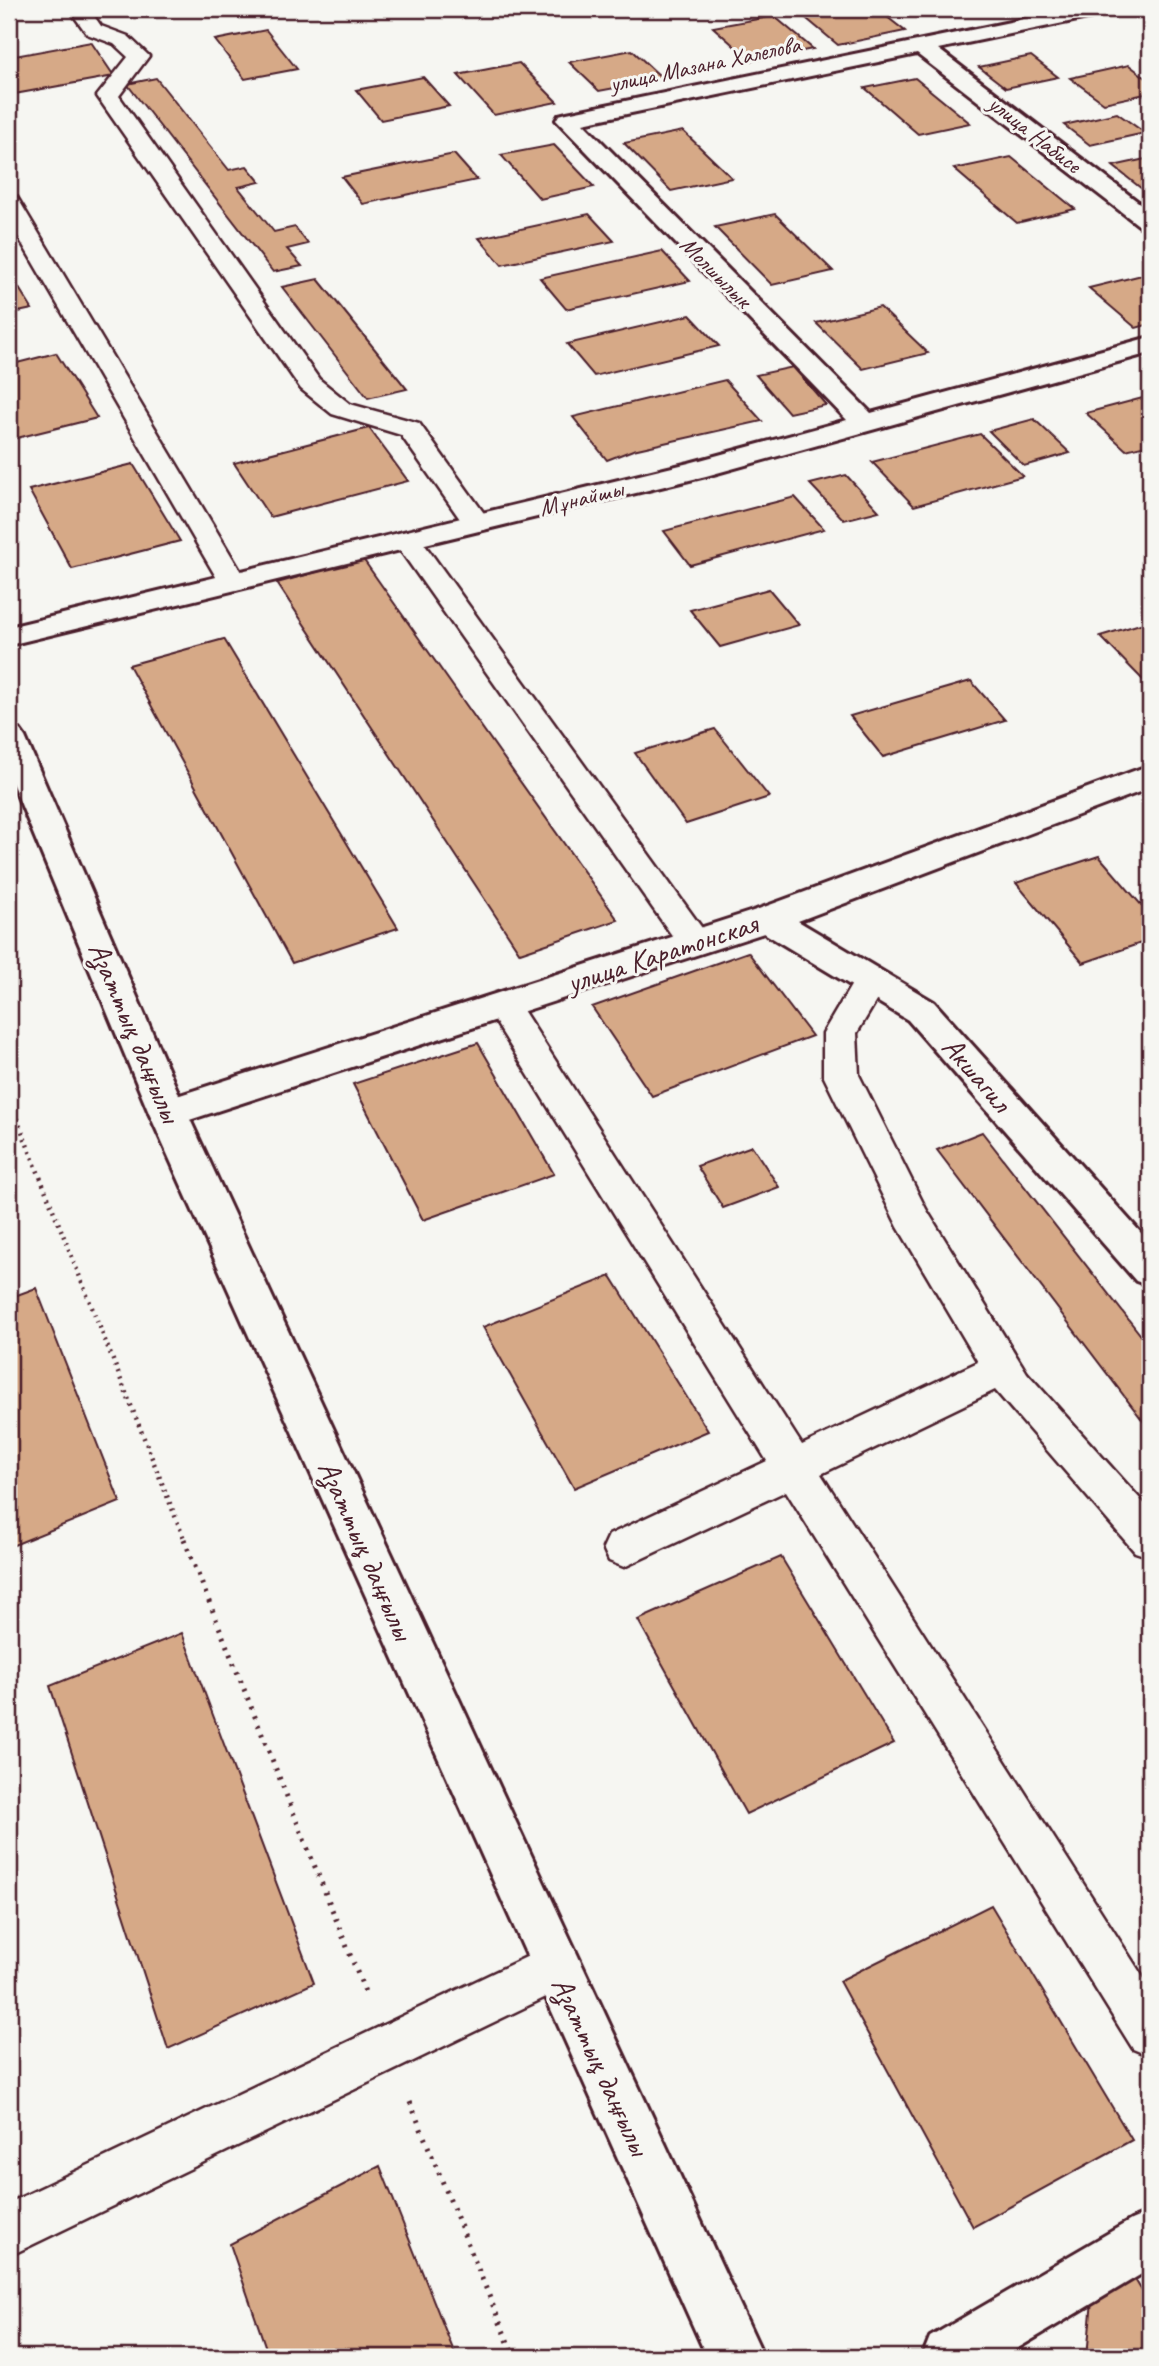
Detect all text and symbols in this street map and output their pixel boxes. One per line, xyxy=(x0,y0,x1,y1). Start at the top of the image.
street label: улица Мазана Халелова xyxy=(605,29,805,99)
street label: улица Набисе xyxy=(981,87,1089,181)
street label: Молшылык xyxy=(674,230,760,316)
street label: Мұнайшы xyxy=(536,473,628,523)
street label: улица Каратонская xyxy=(560,904,764,1002)
street label: Азаттық даңғылы xyxy=(80,936,191,1130)
street label: Акшагил xyxy=(934,1028,1022,1121)
street label: Азаттық даңғылы xyxy=(310,1454,423,1648)
street label: Азаттық даңғылы xyxy=(543,1971,660,2163)

